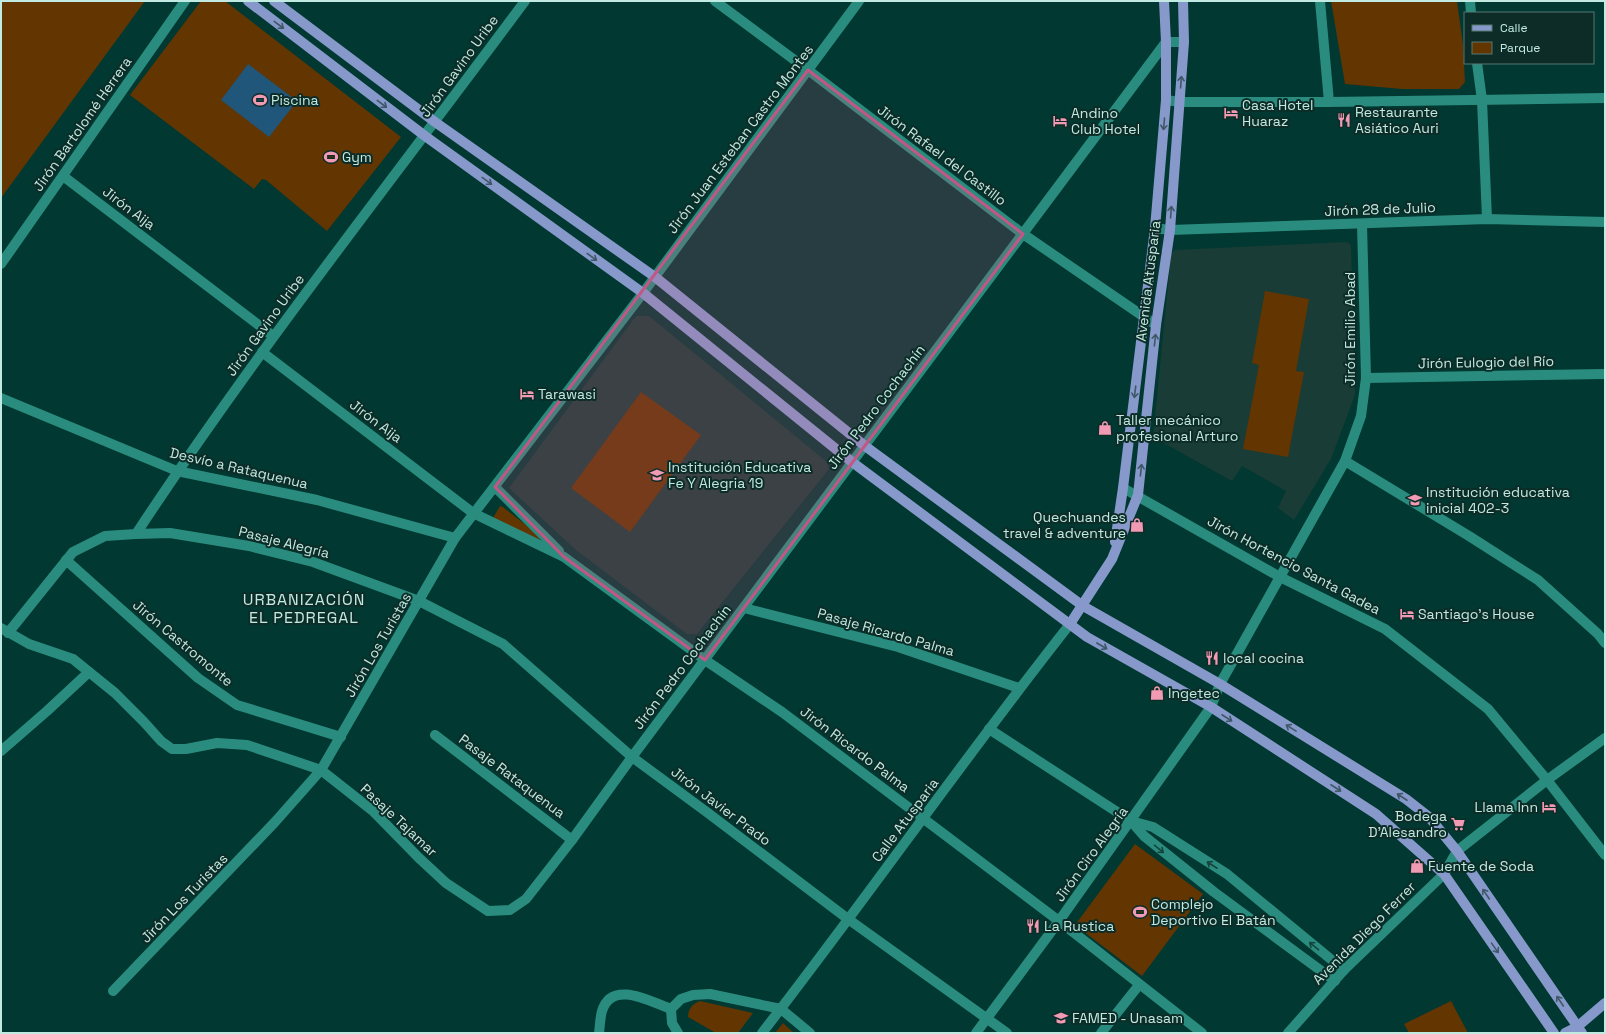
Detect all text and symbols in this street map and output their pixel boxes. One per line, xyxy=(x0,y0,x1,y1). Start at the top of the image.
street label: Jirón Gavino Uribe xyxy=(416,11,502,121)
legend xyxy=(1464,12,1594,64)
one-way arrow xyxy=(273,20,284,29)
text: Calle xyxy=(1500,20,1528,36)
text: Parque xyxy=(1500,40,1540,56)
street label: Jirón Juan Esteban Castro Montes xyxy=(663,41,817,237)
street label: Jirón Bartolomé Herrera xyxy=(29,53,135,195)
one-way arrow xyxy=(1178,76,1185,89)
place label: Piscina xyxy=(271,91,319,109)
sports icon: Piscina xyxy=(252,92,268,108)
place label: Casa Hotel Huaraz xyxy=(1242,96,1313,130)
one-way arrow xyxy=(377,100,388,108)
street label: Jirón Rafael del Castillo xyxy=(874,101,1010,209)
place label: Restaurante Asiático Auri xyxy=(1355,103,1439,137)
place label: Andino Club Hotel xyxy=(1071,104,1140,138)
hotel icon: Casa Hotel Huaraz xyxy=(1223,105,1239,121)
restaurant icon: Restaurante Asiático Auri xyxy=(1336,112,1352,128)
hotel icon: Andino Club Hotel xyxy=(1052,113,1068,129)
one-way arrow xyxy=(1161,117,1168,130)
place label: Gym xyxy=(342,148,372,166)
sports icon: Gym xyxy=(323,149,339,165)
one-way arrow xyxy=(481,177,492,185)
street label: Jirón Aija xyxy=(99,182,159,234)
street label: Jirón 28 de Julio xyxy=(1324,198,1436,220)
one-way arrow xyxy=(1168,206,1175,219)
street label: Avenida Atusparia xyxy=(1132,220,1164,342)
one-way arrow xyxy=(587,253,598,261)
street label: Jirón Gavino Uribe xyxy=(222,270,308,380)
street label: Jirón Emilio Abad xyxy=(1341,272,1359,386)
one-way arrow xyxy=(1151,334,1158,347)
street label: Jirón Pedro Cochachín xyxy=(823,341,929,473)
street label: Jirón Eulogio del Río xyxy=(1418,352,1554,372)
place label: Tarawasi xyxy=(538,385,596,403)
one-way arrow xyxy=(1131,385,1139,398)
hotel icon: Tarawasi xyxy=(519,386,535,402)
street label: Jirón Aija xyxy=(346,395,406,447)
place label: Taller mecánico profesional Arturo xyxy=(1116,411,1238,445)
shop icon: Taller mecánico profesional Arturo xyxy=(1097,420,1113,436)
street label: Desvío a Rataquenua xyxy=(168,443,310,493)
place label: Institución Educativa Fe Y Alegria 19 xyxy=(668,458,811,492)
one-way arrow xyxy=(1137,464,1144,477)
school or university icon: Institución Educativa Fe Y Alegria 19 xyxy=(649,467,665,483)
place label: Institución educativa inicial 402-3 xyxy=(1426,483,1570,517)
school or university icon: Institución educativa inicial 402-3 xyxy=(1407,492,1423,508)
place label: Quechuandes travel & adventure xyxy=(1003,508,1126,542)
street label: Jirón Hortencio Santa Gadea xyxy=(1204,512,1384,618)
shop icon: Quechuandes travel & adventure xyxy=(1129,517,1145,533)
street label: Pasaje Alegría xyxy=(237,522,331,562)
district label: URBANIZACIÓN EL PEDREGAL xyxy=(243,589,365,628)
street label: Jirón Los Turistas xyxy=(341,589,415,701)
street label: Jirón Castromonte xyxy=(129,596,237,690)
street label: Jirón Pedro Cochachín xyxy=(629,601,735,733)
street label: Pasaje Ricardo Palma xyxy=(815,604,957,660)
place label: Santiago's House xyxy=(1418,605,1534,623)
hotel icon: Santiago's House xyxy=(1399,606,1415,622)
one-way arrow xyxy=(1096,642,1108,650)
place label: local cocina xyxy=(1223,649,1304,667)
restaurant icon: local cocina xyxy=(1204,650,1220,666)
place label: Ingetec xyxy=(1168,684,1220,702)
shop icon: Ingetec xyxy=(1149,685,1165,701)
street label: Jirón Ricardo Palma xyxy=(797,702,913,796)
one-way arrow xyxy=(1221,714,1232,722)
one-way arrow xyxy=(1286,724,1297,732)
street label: Pasaje Rataquenua xyxy=(455,730,569,822)
street label: Jirón Javier Prado xyxy=(668,763,774,849)
street label: Calle Atusparia xyxy=(868,775,942,865)
street label: Pasaje Tajamar xyxy=(357,780,441,860)
one-way arrow xyxy=(1330,784,1341,792)
one-way arrow xyxy=(1396,792,1408,800)
place label: Llama Inn xyxy=(1475,798,1538,816)
hotel icon: Llama Inn xyxy=(1541,799,1557,815)
street label: Jirón Ciro Alegría xyxy=(1050,803,1132,905)
place label: Bodega D'Alesandro xyxy=(1368,807,1447,841)
supermarket icon: Bodega D'Alesandro xyxy=(1450,816,1466,832)
one-way arrow xyxy=(1153,844,1164,853)
street label: Jirón Los Turistas xyxy=(137,849,231,947)
place label: Fuente de Soda xyxy=(1428,857,1534,875)
shop icon: Fuente de Soda xyxy=(1409,858,1425,874)
one-way arrow xyxy=(1207,861,1218,869)
street label: Avenida Diego Ferrer xyxy=(1309,878,1419,988)
one-way arrow xyxy=(1482,889,1490,900)
place label: Complejo Deportivo El Batán xyxy=(1151,895,1276,929)
sports icon: Complejo Deportivo El Batán xyxy=(1132,904,1148,920)
place label: La Rustica xyxy=(1044,917,1114,935)
restaurant icon: La Rustica xyxy=(1025,918,1041,934)
one-way arrow xyxy=(1309,941,1320,950)
one-way arrow xyxy=(1491,942,1499,953)
one-way arrow xyxy=(1556,996,1564,1007)
place label: FAMED - Unasam xyxy=(1072,1009,1183,1027)
school or university icon: FAMED - Unasam xyxy=(1053,1010,1069,1026)

